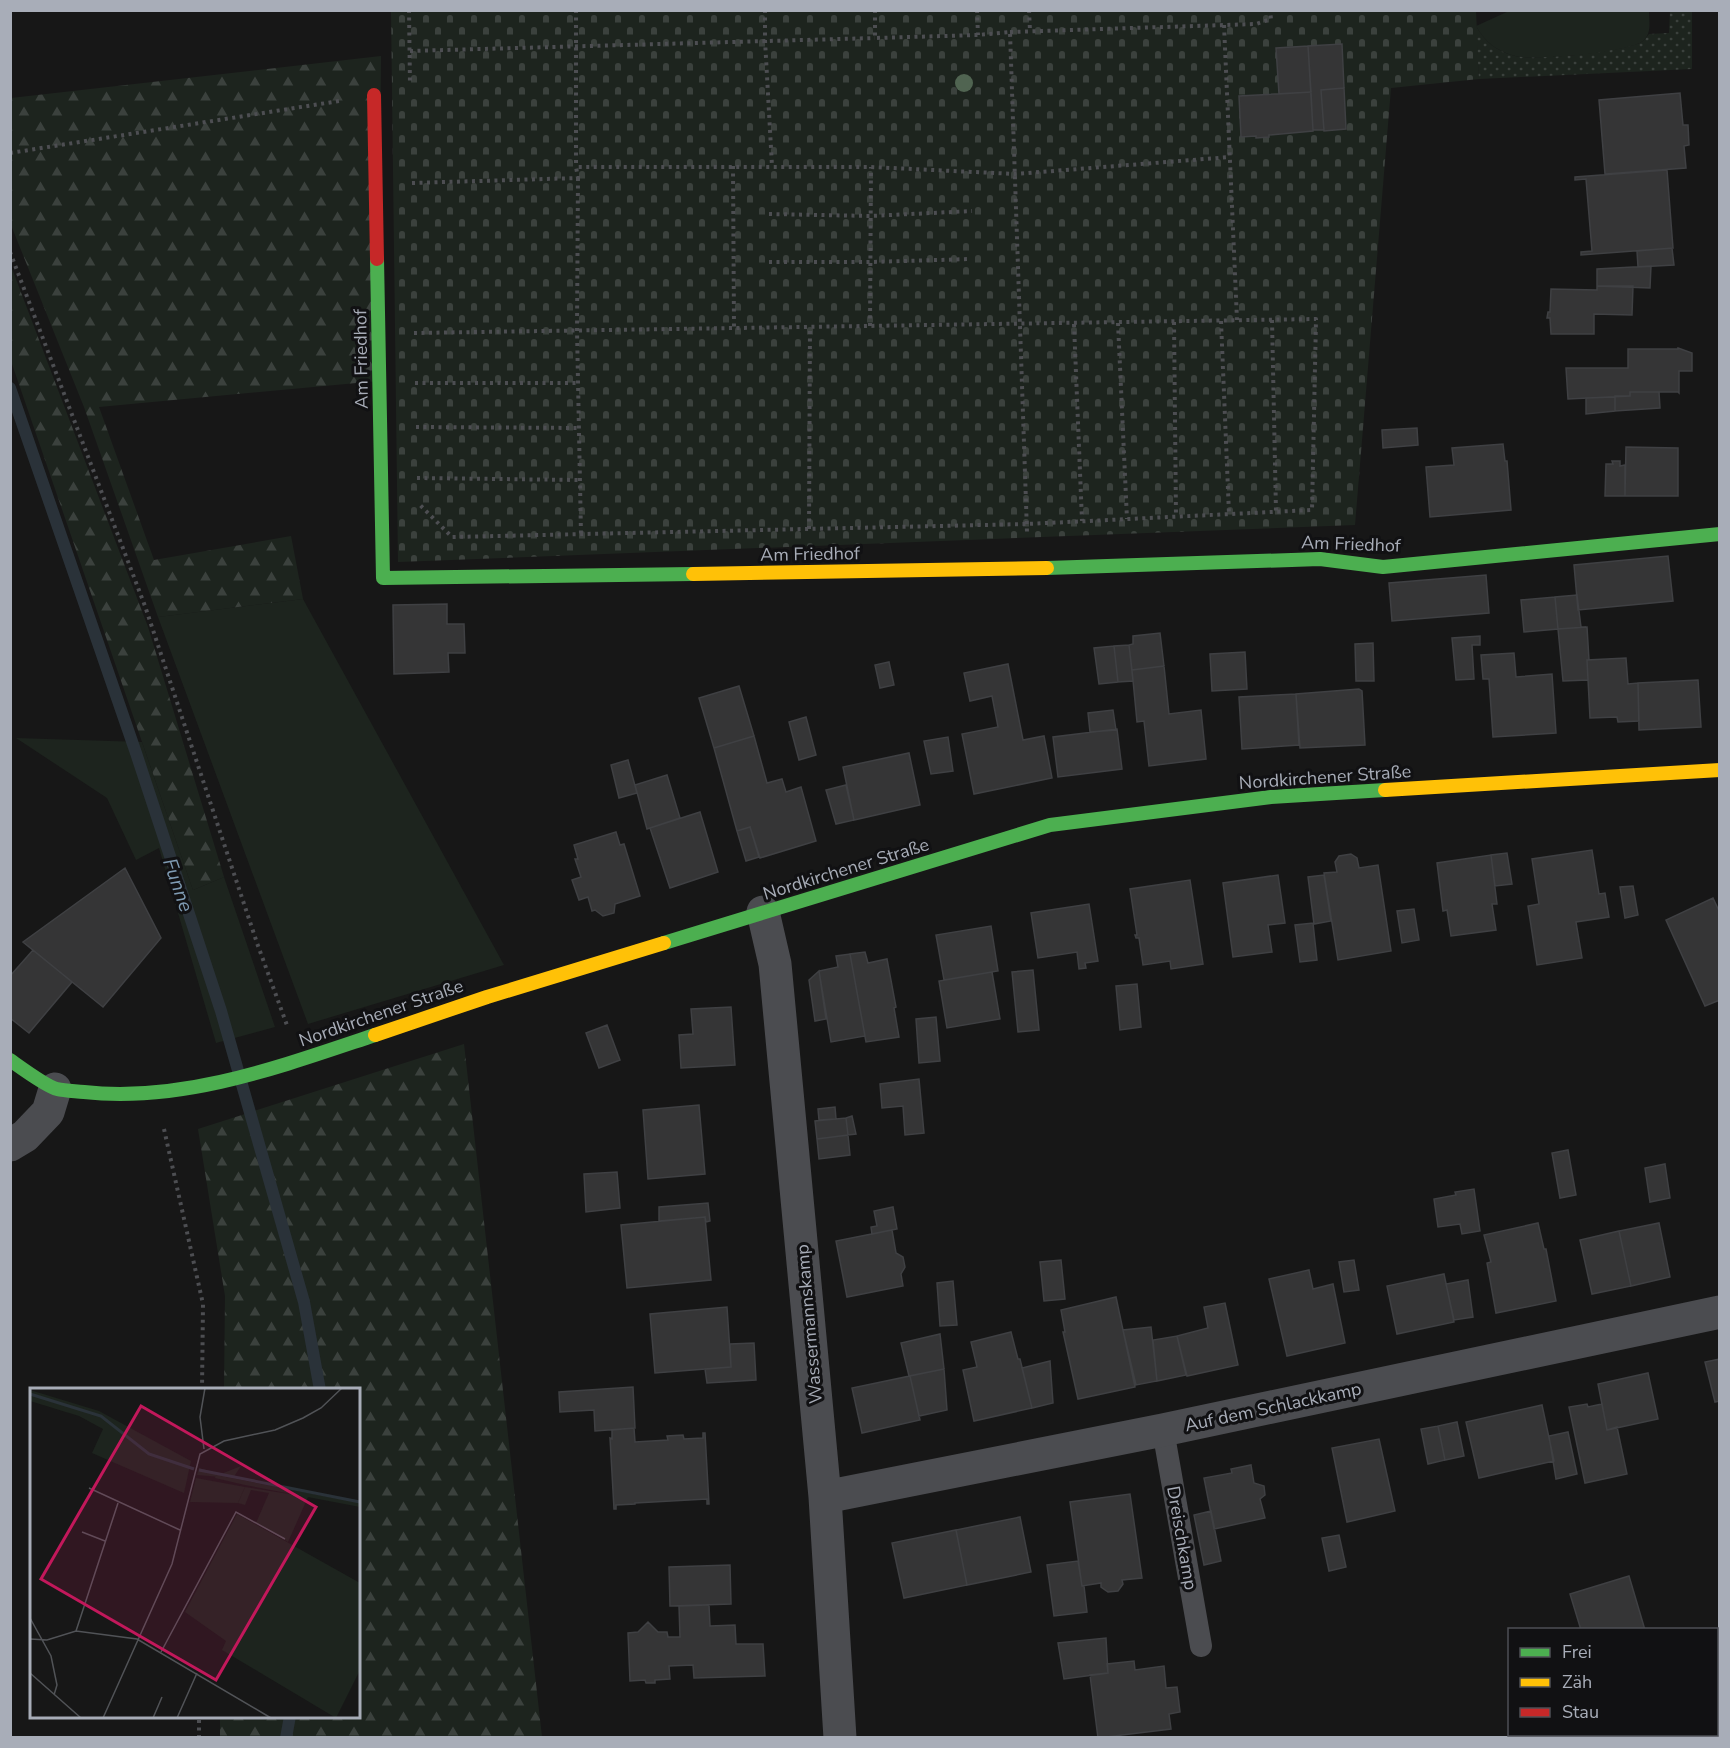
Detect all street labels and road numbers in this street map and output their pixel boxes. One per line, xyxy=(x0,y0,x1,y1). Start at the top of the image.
street label: Am Friedhof xyxy=(348,308,374,409)
street label: Am Friedhof xyxy=(1301,530,1402,558)
street label: Am Friedhof xyxy=(760,541,861,567)
street label: Nordkirchener Straße xyxy=(1238,759,1412,795)
street label: Nordkirchener Straße xyxy=(760,832,932,906)
street label: Nordkirchener Straße xyxy=(296,974,466,1052)
street label: Wassermannskamp xyxy=(790,1243,828,1405)
street label: Auf dem Schlackkamp xyxy=(1182,1377,1364,1437)
street label: Dreischkamp xyxy=(1161,1484,1203,1592)

